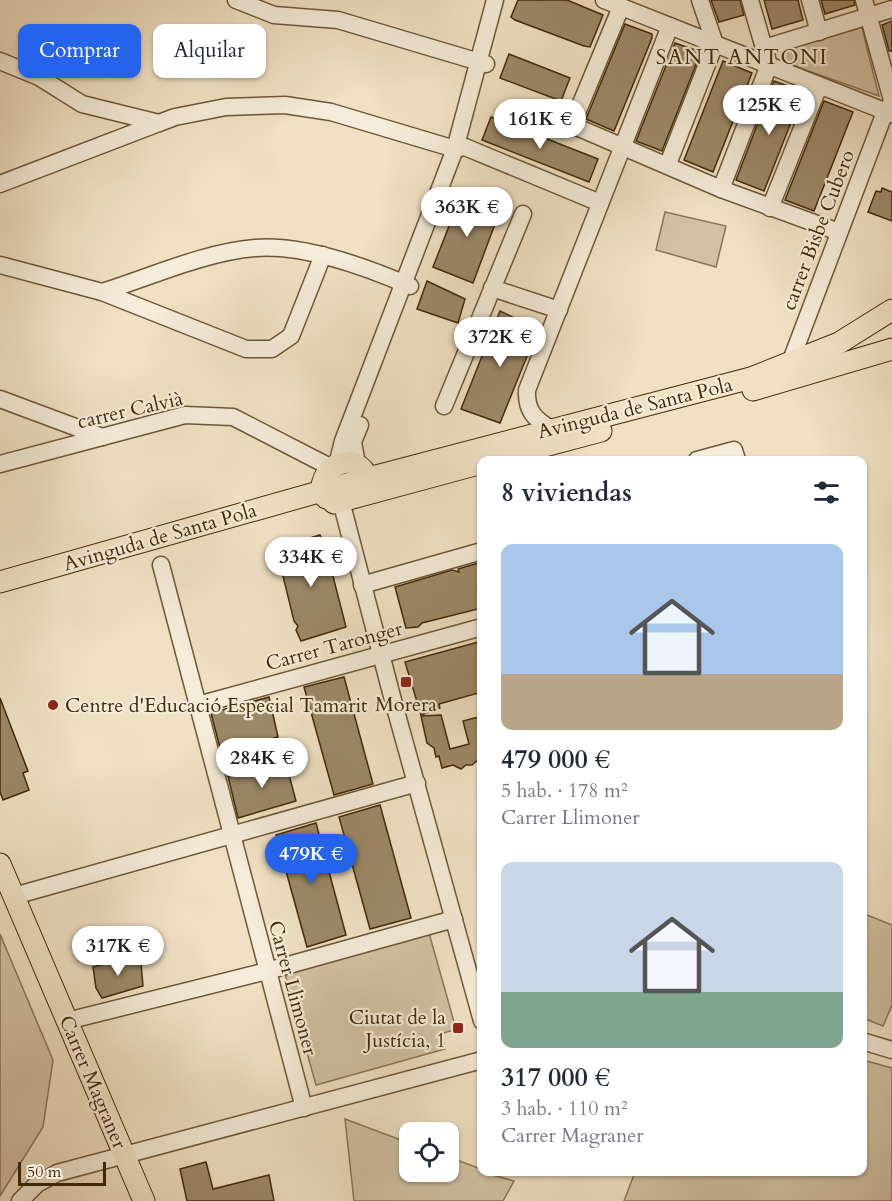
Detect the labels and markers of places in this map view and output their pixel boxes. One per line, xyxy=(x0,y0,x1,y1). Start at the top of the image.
pin: 125K € xyxy=(720,85,818,136)
pin: 161K € xyxy=(491,99,589,150)
pin: 363K € xyxy=(418,187,516,238)
pin: 372K € xyxy=(451,317,549,368)
pin: 334K € xyxy=(262,537,360,588)
marker: Morera xyxy=(399,675,413,689)
place label: Morera xyxy=(375,691,437,718)
place label: Centre d'Educació Especial Tamarit xyxy=(65,692,368,719)
marker: Centre d'Educació Especial Tamarit xyxy=(46,698,60,712)
pin: 284K € xyxy=(213,738,311,789)
pin: 479K € xyxy=(262,834,360,885)
pin: 317K € xyxy=(69,926,167,977)
place label: Ciutat de la Justícia, 1 xyxy=(349,1004,446,1054)
marker: Ciutat de la Justícia, 1 xyxy=(451,1021,465,1035)

